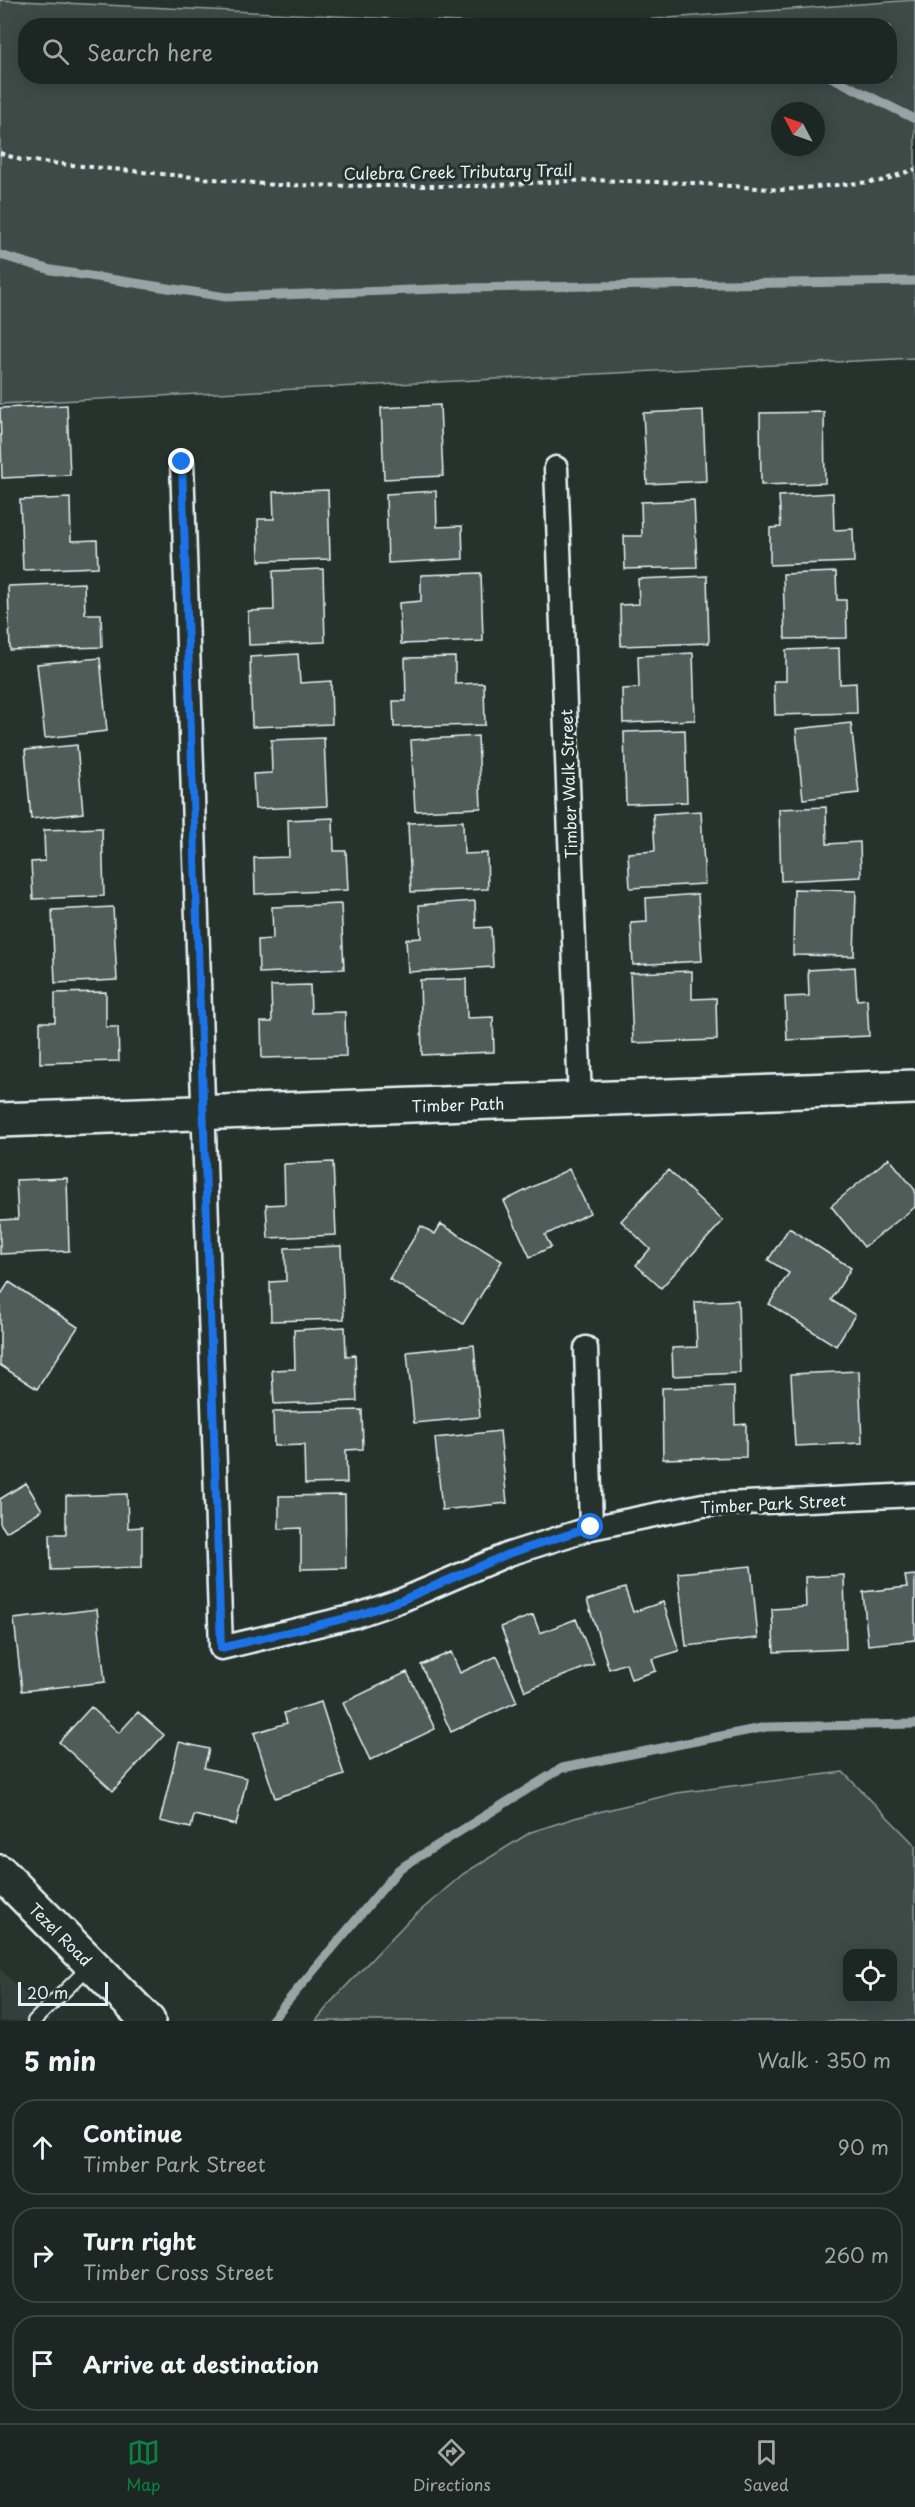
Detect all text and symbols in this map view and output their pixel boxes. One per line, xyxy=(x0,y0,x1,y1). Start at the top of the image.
search box xyxy=(18,18,897,84)
icon: search xyxy=(39,35,72,68)
text: Search here xyxy=(87,35,213,68)
north arrow xyxy=(771,102,825,156)
street label: Culebra Creek Tributary Trail xyxy=(343,157,573,185)
route end xyxy=(168,448,194,474)
street label: Timber Walk Street xyxy=(553,708,583,859)
street label: Timber Path xyxy=(411,1090,505,1118)
street label: Timber Park Street xyxy=(699,1487,847,1519)
route start xyxy=(577,1513,603,1539)
street label: Tezel Road xyxy=(24,1897,98,1971)
map controls xyxy=(843,1949,897,2003)
button: locate xyxy=(843,1949,897,2003)
scale bar xyxy=(18,1979,108,2006)
text: 20 m xyxy=(27,1980,68,2004)
text: 5 min xyxy=(24,2041,96,2080)
text: Walk · 350 m xyxy=(758,2045,891,2075)
text: Continue xyxy=(83,2116,182,2149)
icon: ahead xyxy=(26,2131,59,2164)
text: 90 m xyxy=(838,2132,889,2162)
text: Timber Park Street xyxy=(83,2149,266,2179)
text: Turn right xyxy=(83,2224,196,2257)
icon: right xyxy=(26,2239,59,2272)
text: 260 m xyxy=(824,2240,889,2270)
text: Timber Cross Street xyxy=(83,2257,274,2287)
icon: arrive xyxy=(26,2347,59,2380)
text: Arrive at destination xyxy=(83,2347,319,2380)
tab: Map xyxy=(126,2436,160,2496)
tab: Directions xyxy=(413,2436,491,2496)
tab: Saved xyxy=(743,2436,789,2496)

